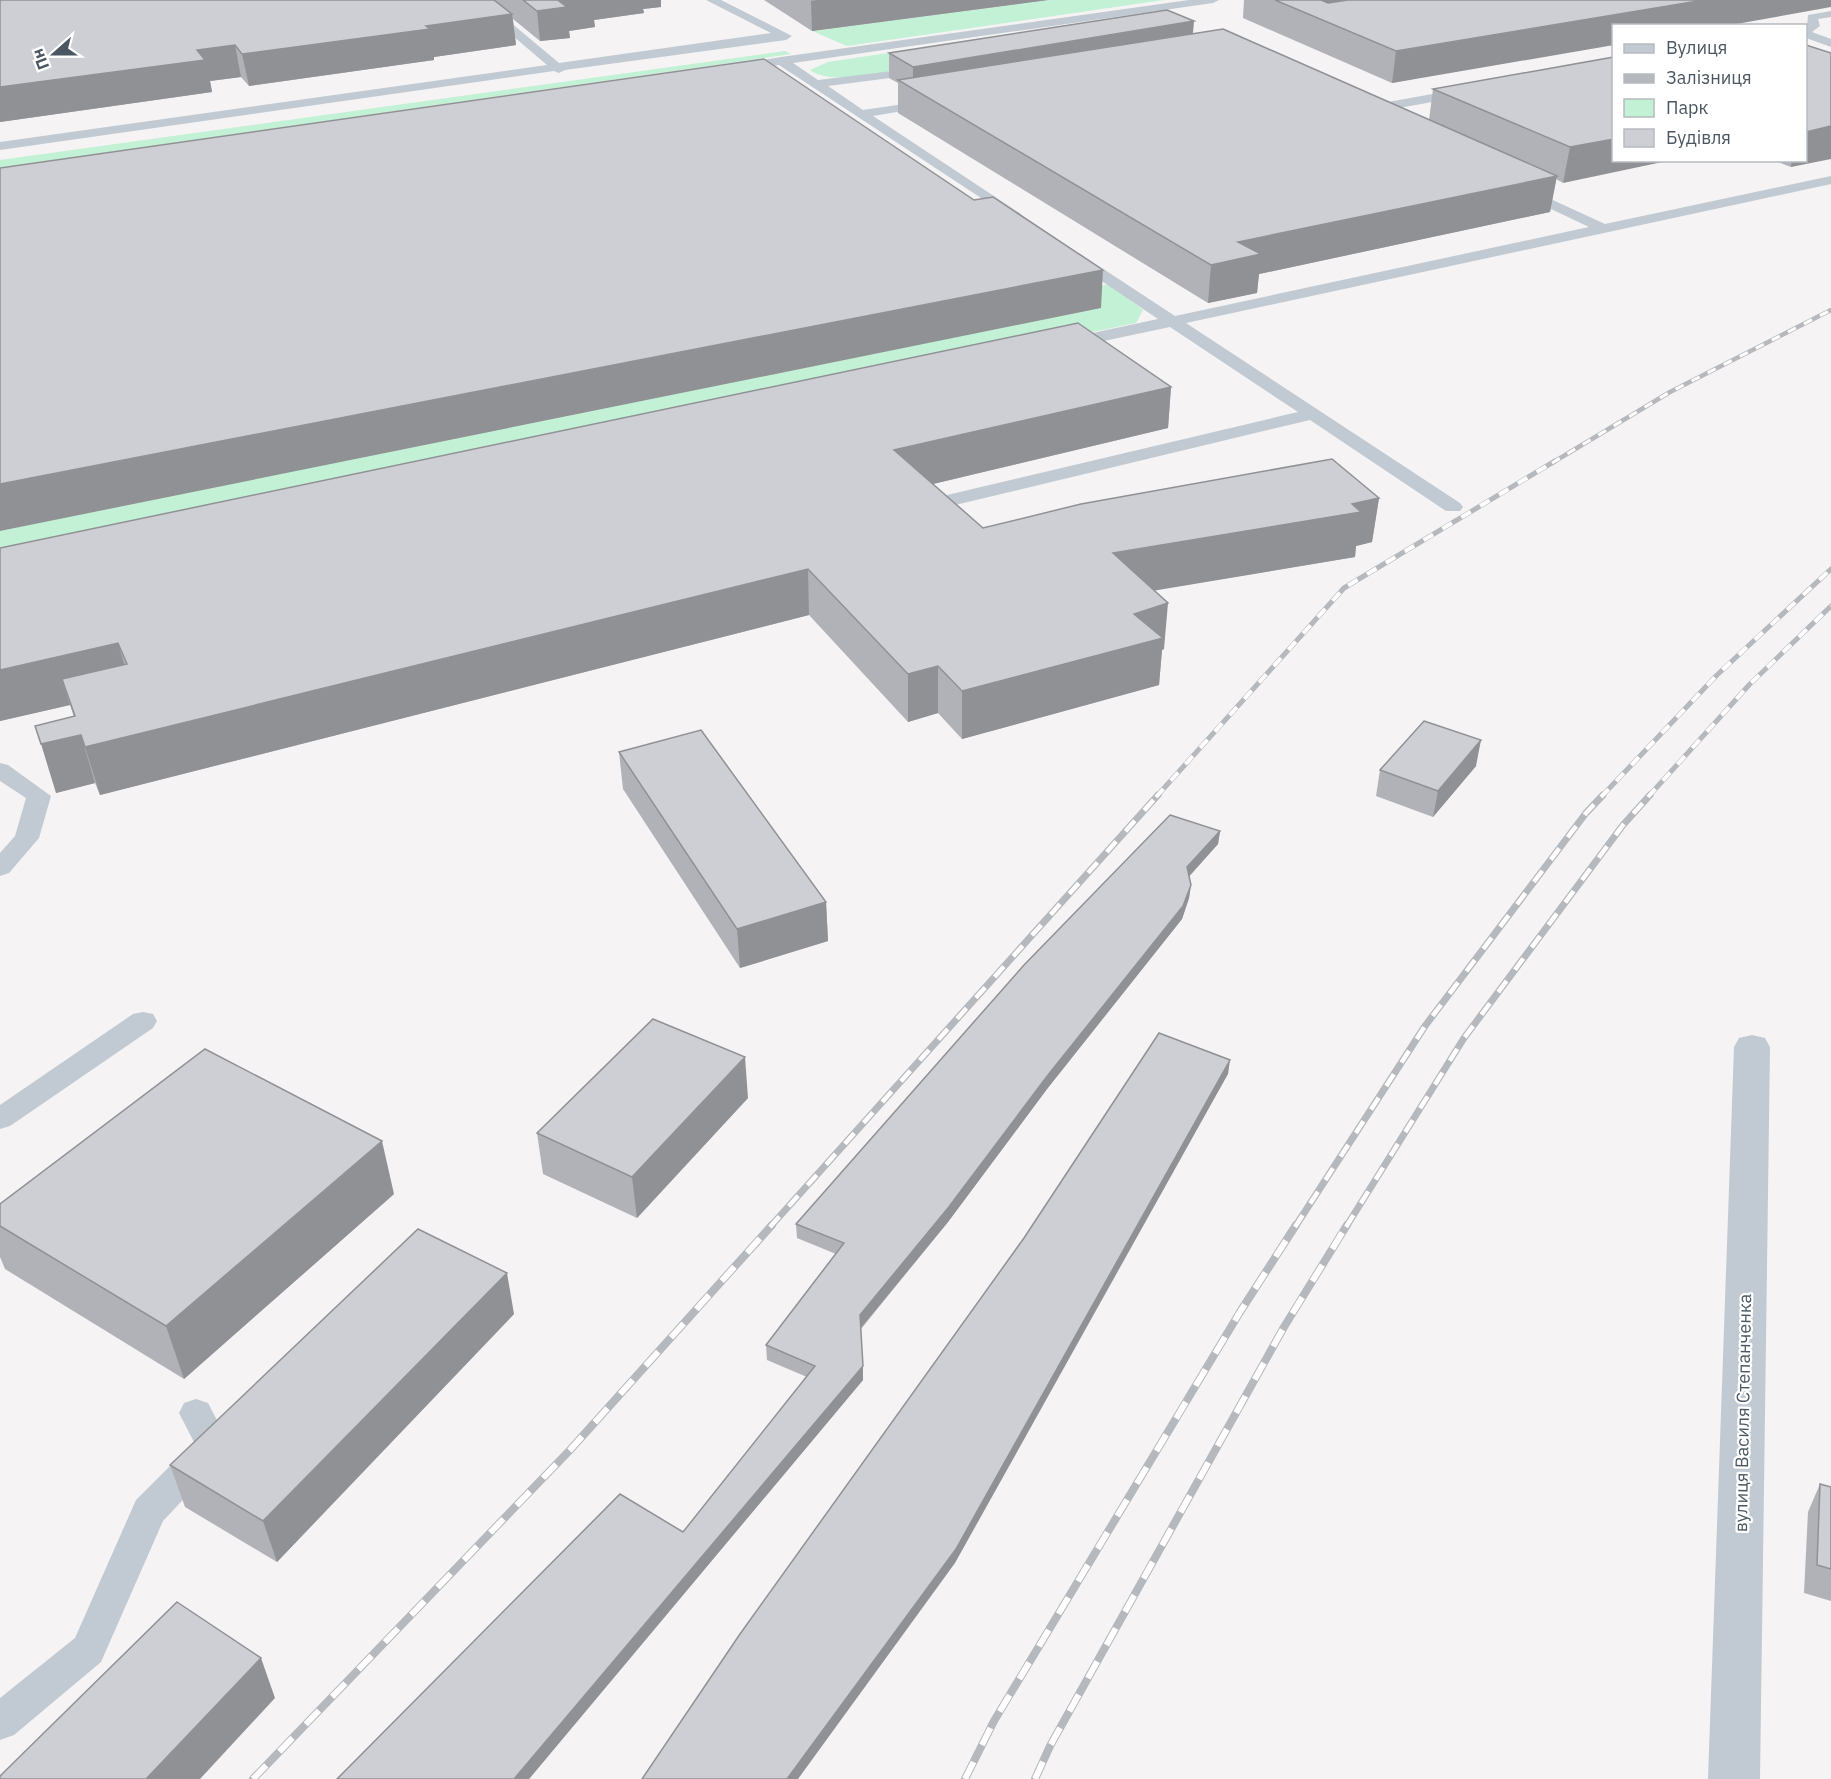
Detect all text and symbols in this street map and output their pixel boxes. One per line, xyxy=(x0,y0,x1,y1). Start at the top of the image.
north arrow xyxy=(24,24,84,84)
legend xyxy=(1612,24,1807,162)
text: Вулиця xyxy=(1666,36,1727,59)
text: Пн xyxy=(27,46,53,73)
text: Залізниця xyxy=(1666,66,1752,89)
text: Парк xyxy=(1666,96,1709,119)
text: Будівля xyxy=(1666,126,1731,149)
street label: вулиця Василя Степанченка xyxy=(1729,1293,1756,1532)

